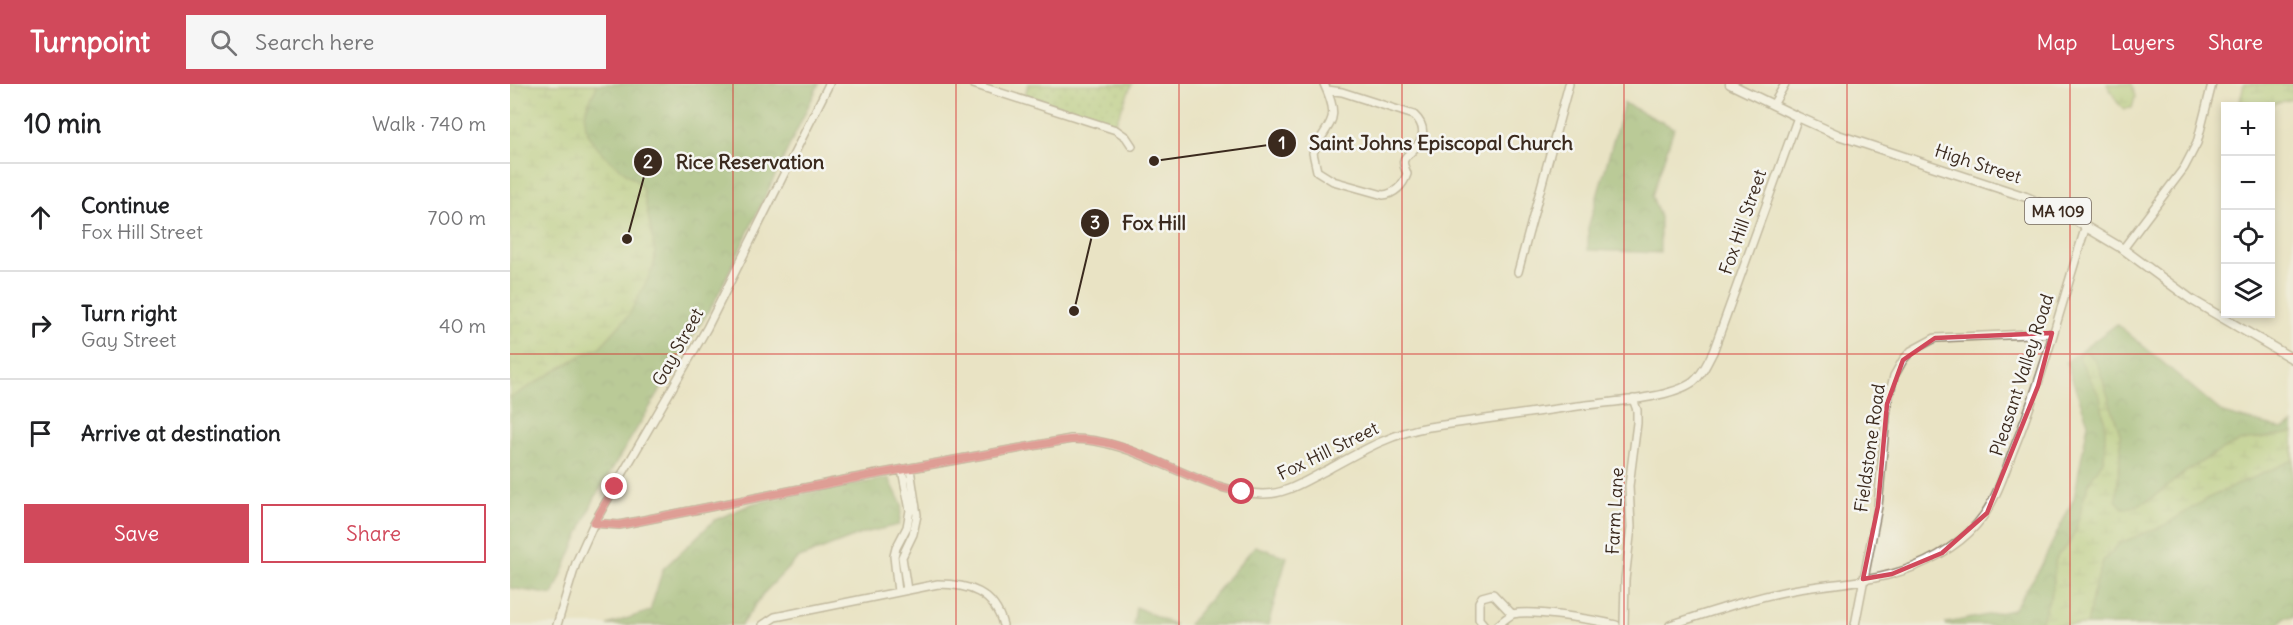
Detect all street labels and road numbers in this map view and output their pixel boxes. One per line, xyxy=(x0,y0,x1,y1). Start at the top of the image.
street label: High Street xyxy=(1932,139,2024,188)
street label: Fox Hill Street xyxy=(1714,166,1771,277)
road number: MA 109 xyxy=(2025,198,2091,224)
street label: Pleasant Valley Road xyxy=(1984,290,2059,459)
street label: Gay Street xyxy=(647,304,708,390)
street label: Fieldstone Road xyxy=(1849,382,1890,514)
street label: Fox Hill Street xyxy=(1273,416,1382,485)
street label: Farm Lane xyxy=(1601,467,1628,555)

